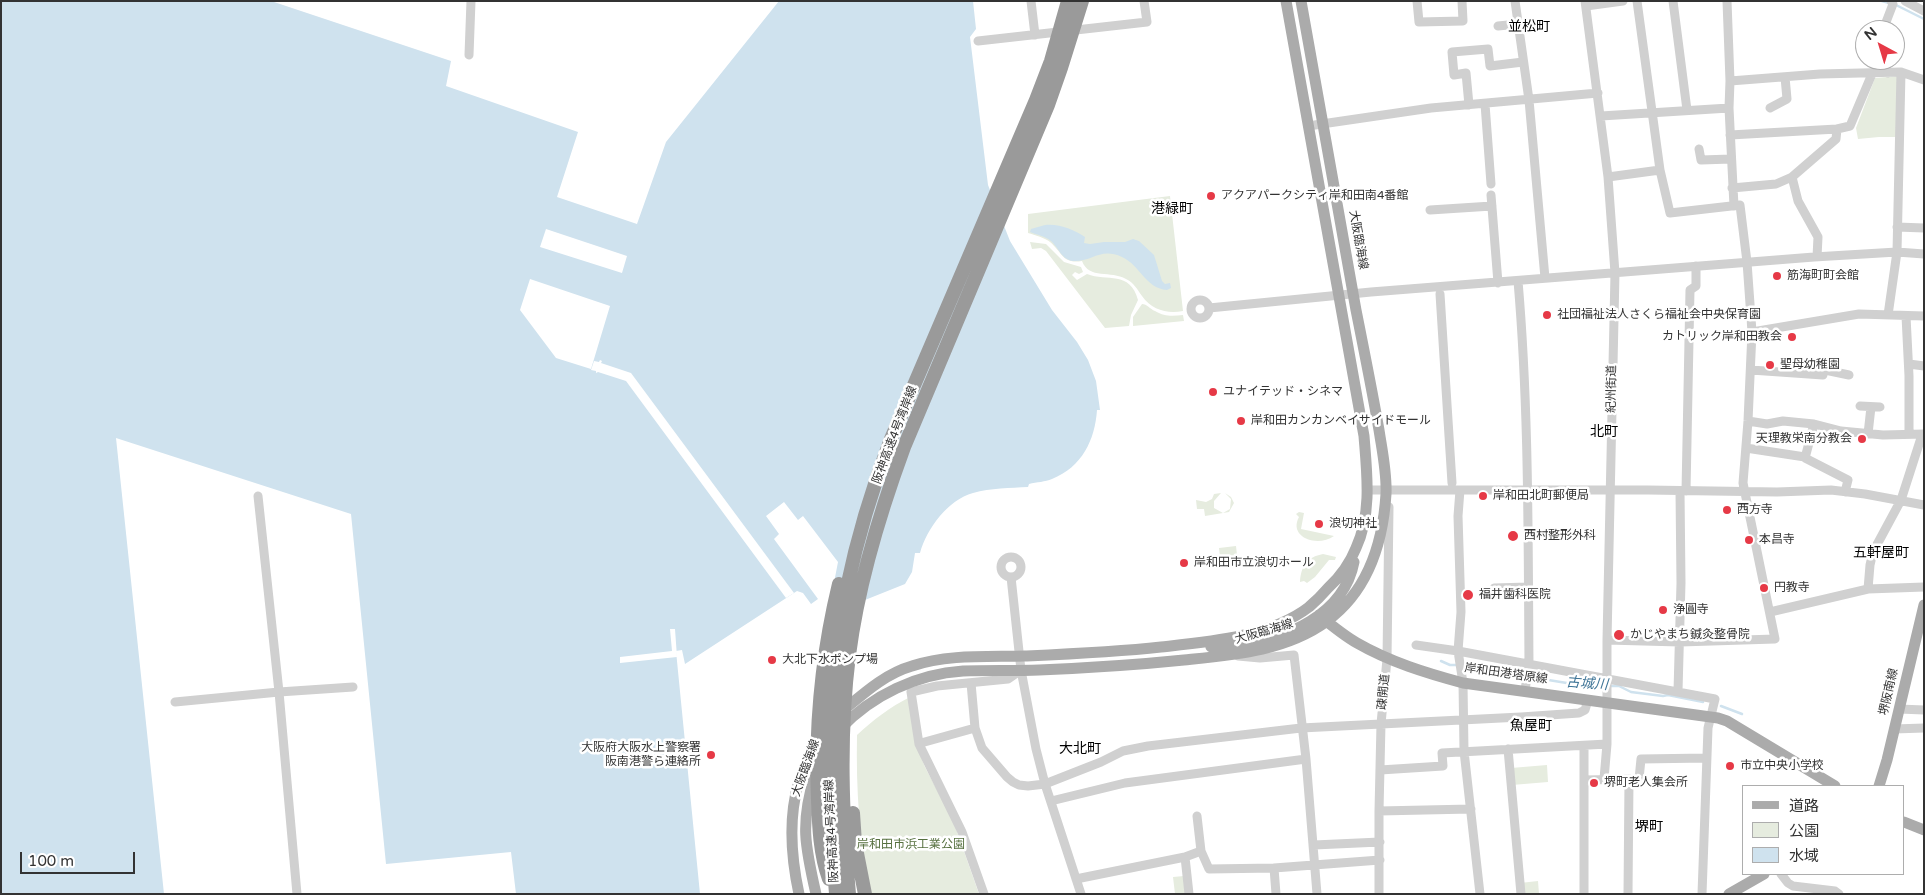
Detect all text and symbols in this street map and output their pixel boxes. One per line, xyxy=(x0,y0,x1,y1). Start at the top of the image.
district label: 並松町 xyxy=(1508,19,1550,35)
north arrow xyxy=(1855,20,1905,70)
text: N xyxy=(1861,24,1881,44)
place label: アクアパークシティ岸和田南4番館 xyxy=(1221,189,1409,203)
marker: アクアパークシティ岸和田南4番館 xyxy=(1205,190,1217,202)
district label: 港緑町 xyxy=(1151,201,1193,217)
street label: 大阪臨海線 xyxy=(1346,209,1370,271)
place label: 筋海町町会館 xyxy=(1787,269,1859,283)
marker: 筋海町町会館 xyxy=(1771,270,1783,282)
place label: 社団福祉法人さくら福祉会中央保育園 xyxy=(1557,308,1761,322)
marker: 社団福祉法人さくら福祉会中央保育園 xyxy=(1541,309,1553,321)
place label: カトリック岸和田教会 xyxy=(1662,330,1782,344)
marker: カトリック岸和田教会 xyxy=(1786,331,1798,343)
place label: 聖母幼稚園 xyxy=(1780,358,1840,372)
marker: 聖母幼稚園 xyxy=(1764,359,1776,371)
street label: 紀州街道 xyxy=(1604,365,1620,413)
street label: 阪神高速4号湾岸線 xyxy=(870,384,920,486)
place label: ユナイテッド・シネマ xyxy=(1223,385,1343,399)
marker: ユナイテッド・シネマ xyxy=(1207,386,1219,398)
place label: 岸和田カンカンベイサイドモール xyxy=(1251,414,1431,428)
marker: 岸和田カンカンベイサイドモール xyxy=(1235,415,1247,427)
district label: 北町 xyxy=(1590,424,1618,440)
place label: 天理教栄南分教会 xyxy=(1756,432,1852,446)
marker: 天理教栄南分教会 xyxy=(1856,433,1868,445)
place label: 岸和田北町郵便局 xyxy=(1493,489,1589,503)
marker: 岸和田北町郵便局 xyxy=(1477,490,1489,502)
place label: 西方寺 xyxy=(1737,503,1773,517)
marker: 西方寺 xyxy=(1721,504,1733,516)
place label: 浪切神社 xyxy=(1329,517,1377,531)
marker: 浪切神社 xyxy=(1313,518,1325,530)
marker: 西村整形外科 xyxy=(1506,529,1520,543)
place label: 西村整形外科 xyxy=(1524,529,1596,543)
place label: 本昌寺 xyxy=(1759,533,1795,547)
marker: 本昌寺 xyxy=(1743,534,1755,546)
district label: 五軒屋町 xyxy=(1853,545,1909,561)
place label: 岸和田市立浪切ホール xyxy=(1194,556,1314,570)
marker: 岸和田市立浪切ホール xyxy=(1178,557,1190,569)
place label: 円教寺 xyxy=(1774,581,1810,595)
marker: 円教寺 xyxy=(1758,582,1770,594)
marker: 福井歯科医院 xyxy=(1461,588,1475,602)
place label: 福井歯科医院 xyxy=(1479,588,1551,602)
place label: 浄圓寺 xyxy=(1673,603,1709,617)
marker: 浄圓寺 xyxy=(1657,604,1669,616)
street label: 大阪臨海線 xyxy=(1233,617,1295,647)
marker: かじやまち鍼灸整骨院 xyxy=(1612,628,1626,642)
place label: かじやまち鍼灸整骨院 xyxy=(1630,628,1750,642)
place label: 大北下水ポンプ場 xyxy=(782,653,878,667)
marker: 大北下水ポンプ場 xyxy=(766,654,778,666)
street label: 岸和田港塔原線 xyxy=(1463,661,1549,687)
street label: 堺阪南線 xyxy=(1877,667,1901,717)
street label: 疎開道 xyxy=(1375,673,1393,711)
water label: 古城川 xyxy=(1565,674,1609,694)
district label: 魚屋町 xyxy=(1510,718,1552,734)
street label: 大阪臨海線 xyxy=(789,737,823,799)
place label: 大阪府大阪水上警察署 阪南港警ら連絡所 xyxy=(581,741,701,769)
district label: 大北町 xyxy=(1059,741,1101,757)
marker: 大阪府大阪水上警察署 阪南港警ら連絡所 xyxy=(705,749,717,761)
place label: 市立中央小学校 xyxy=(1740,759,1824,773)
marker: 市立中央小学校 xyxy=(1724,760,1736,772)
place label: 堺町老人集会所 xyxy=(1604,776,1688,790)
marker: 堺町老人集会所 xyxy=(1588,777,1600,789)
street label: 阪神高速4号湾岸線 xyxy=(822,779,842,883)
legend xyxy=(1742,785,1905,875)
text: 道路 xyxy=(1789,797,1819,815)
district label: 堺町 xyxy=(1635,819,1663,835)
text: 公園 xyxy=(1789,822,1819,840)
park label: 岸和田市浜工業公園 xyxy=(857,838,965,852)
scale bar xyxy=(22,842,138,874)
text: 水域 xyxy=(1789,847,1819,865)
text: 100 m xyxy=(28,852,74,870)

